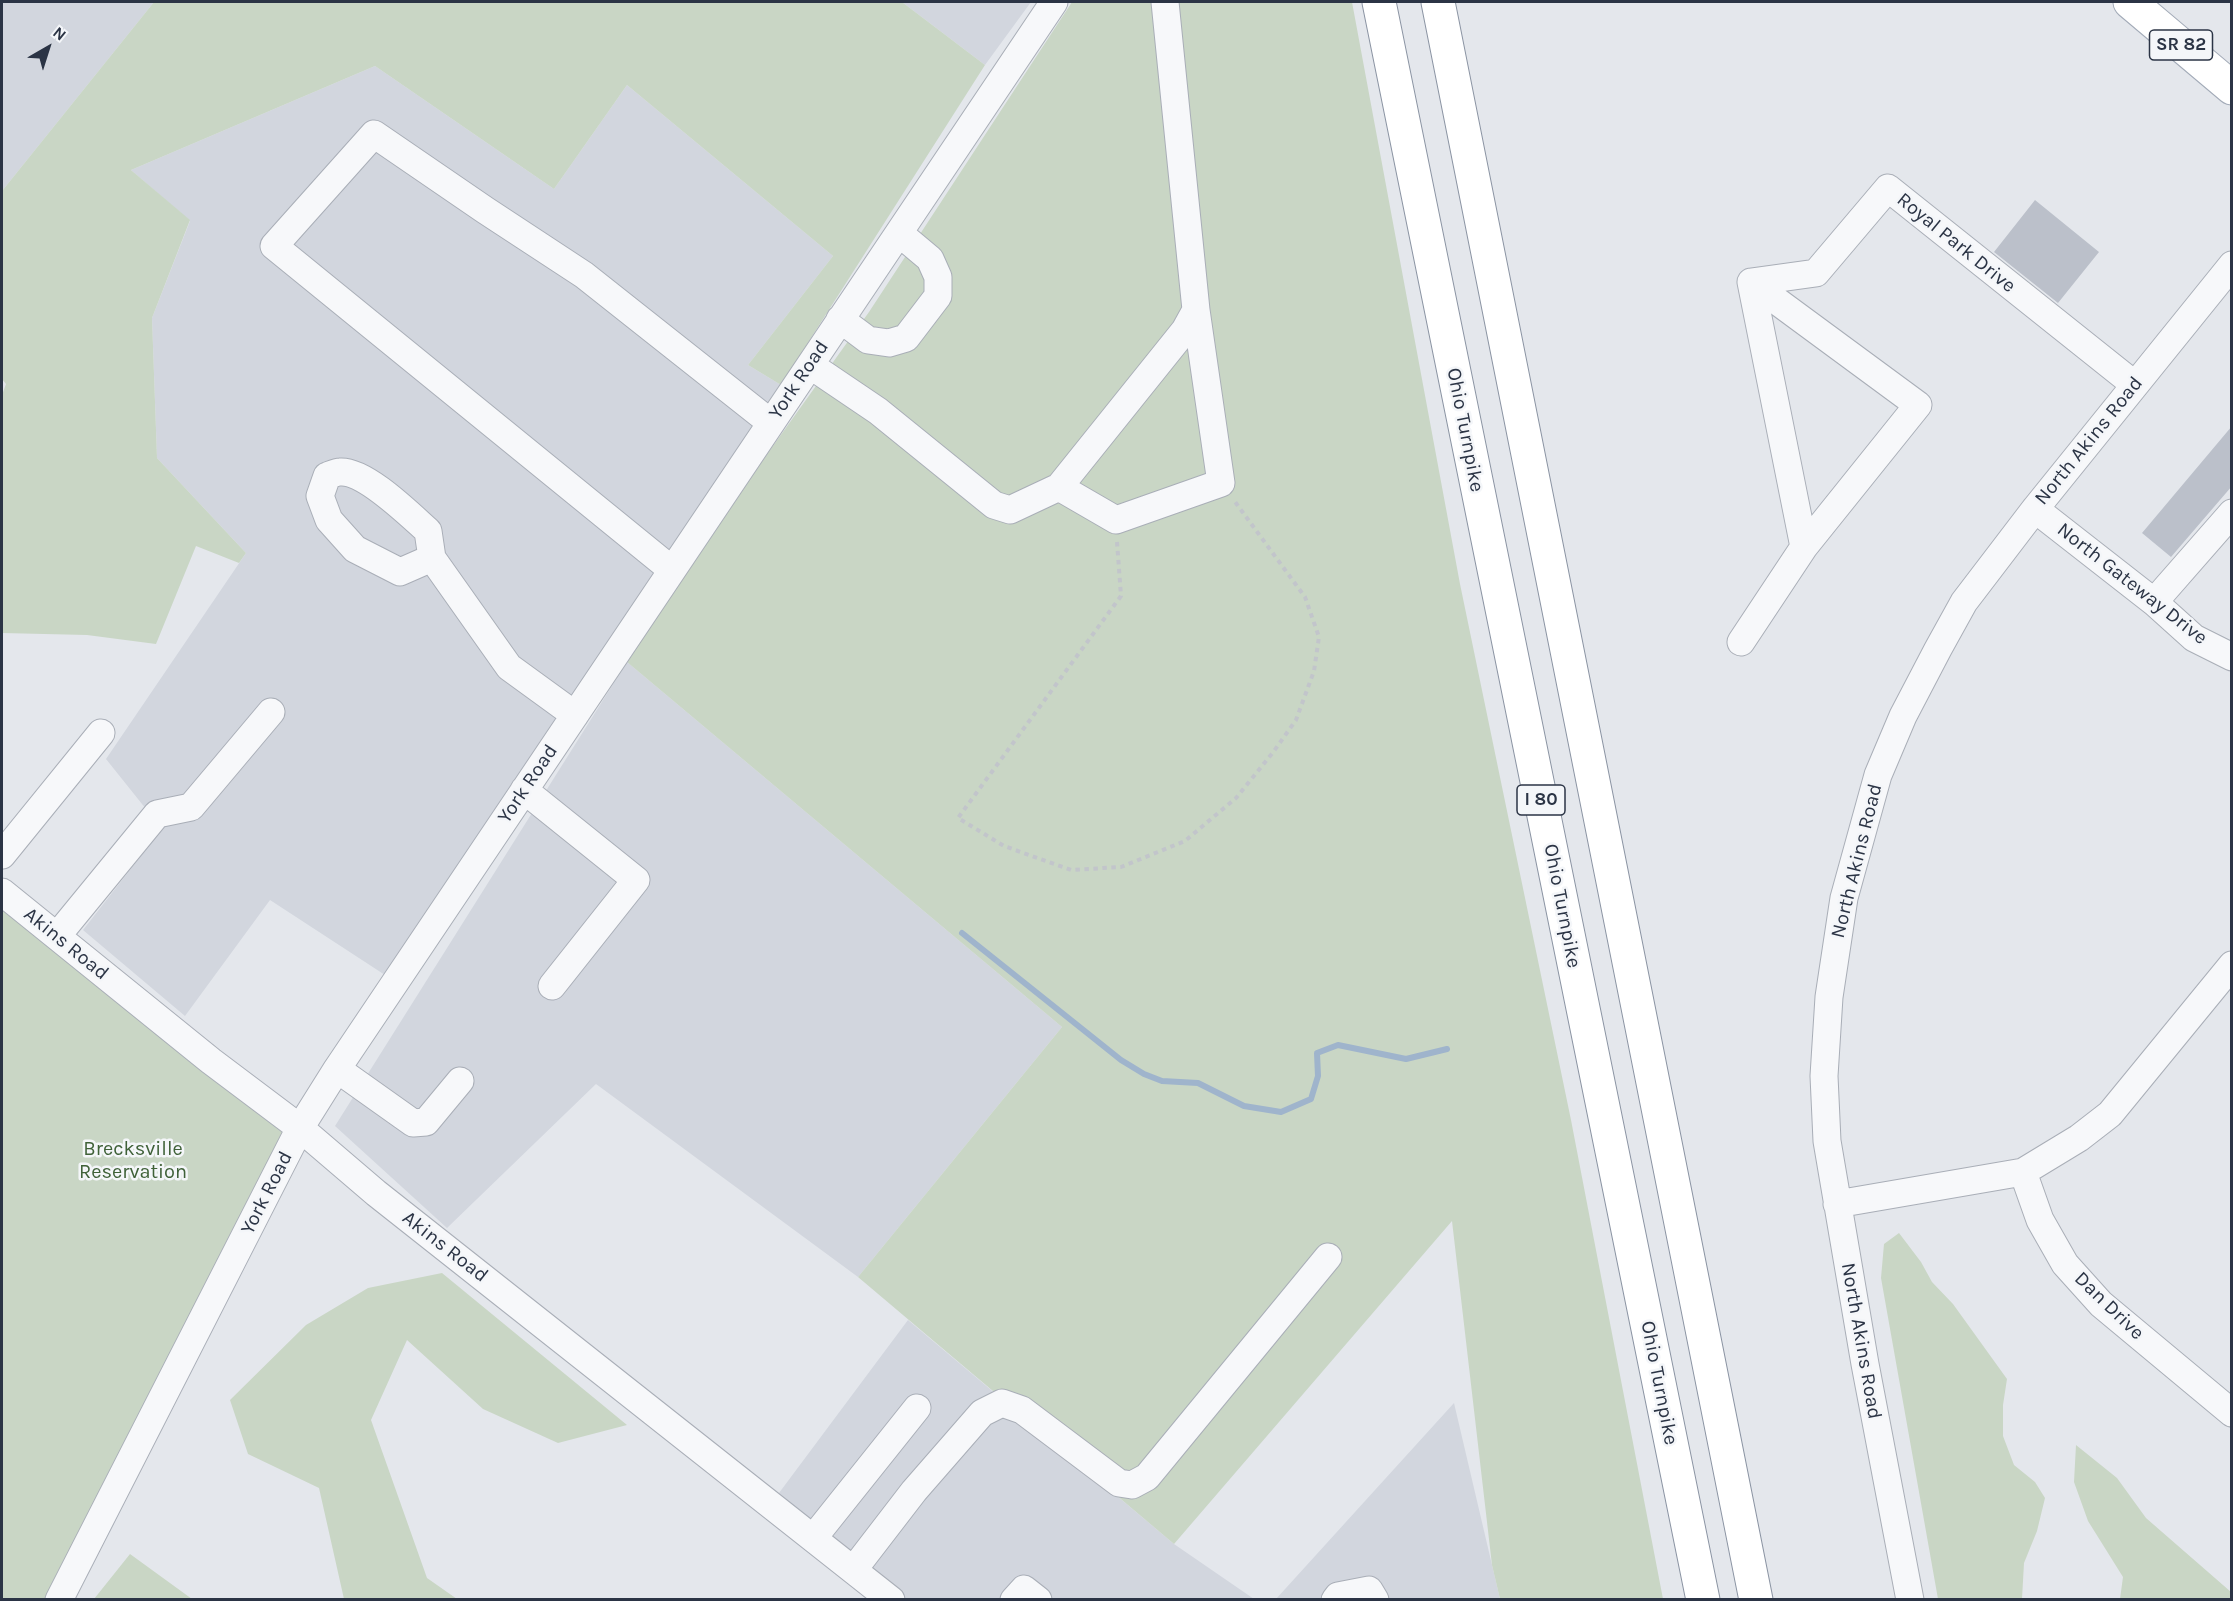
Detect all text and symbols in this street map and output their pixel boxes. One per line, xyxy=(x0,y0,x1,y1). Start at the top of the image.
north arrow xyxy=(18,18,78,78)
text: N xyxy=(49,23,70,45)
road number: SR 82 xyxy=(2150,30,2212,60)
street label: Royal Park Drive xyxy=(1892,188,2020,298)
street label: York Road xyxy=(764,336,834,424)
street label: Ohio Turnpike xyxy=(1441,366,1489,494)
street label: North Akins Road xyxy=(2030,372,2148,510)
street label: North Gateway Drive xyxy=(2052,518,2212,650)
street label: York Road xyxy=(493,740,563,828)
street label: North Akins Road xyxy=(1826,781,1888,941)
road number: I 80 xyxy=(1517,785,1565,815)
street label: Ohio Turnpike xyxy=(1538,842,1586,970)
street label: Akins Road xyxy=(19,903,113,985)
park label: Brecksville Reservation xyxy=(79,1137,187,1184)
street label: York Road xyxy=(236,1148,298,1238)
street label: Akins Road xyxy=(397,1206,493,1288)
street label: North Akins Road xyxy=(1835,1261,1887,1421)
street label: Dan Drive xyxy=(2069,1267,2149,1345)
street label: Ohio Turnpike xyxy=(1635,1319,1683,1447)

